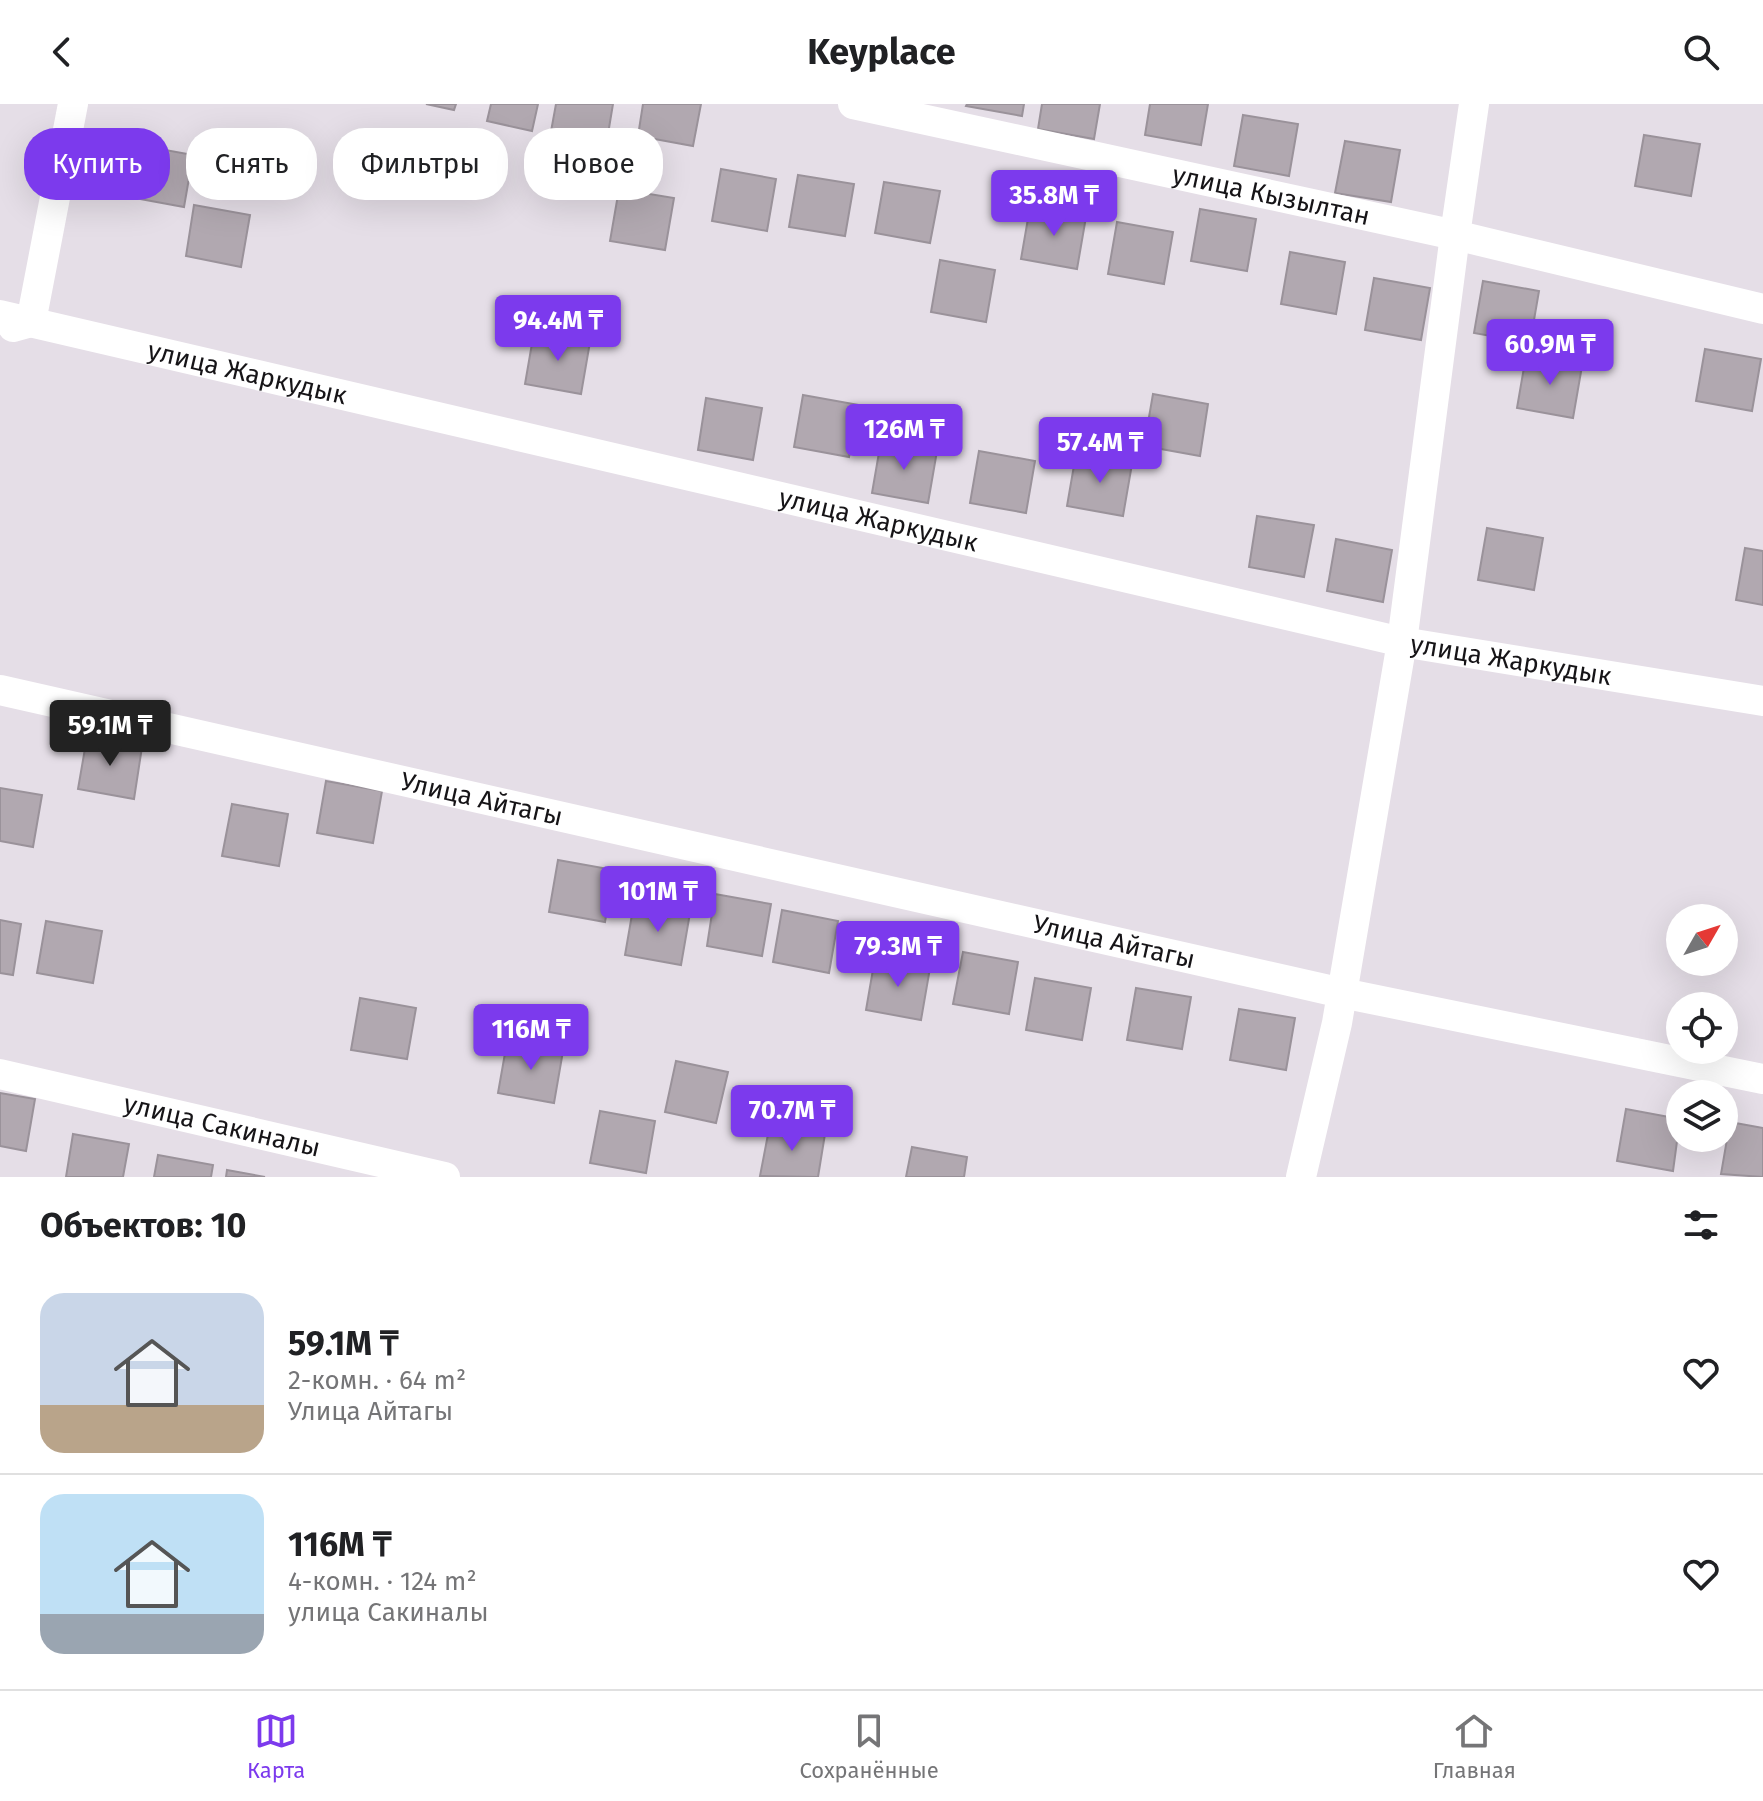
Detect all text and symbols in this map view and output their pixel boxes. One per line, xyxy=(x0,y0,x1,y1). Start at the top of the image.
icon: back xyxy=(40,30,84,74)
text: Keyplace xyxy=(807,30,956,74)
icon: search xyxy=(1679,30,1723,74)
chip: Купить xyxy=(24,128,170,200)
chip: Снять xyxy=(186,128,317,200)
chip: Фильтры xyxy=(333,128,508,200)
chip: Новое xyxy=(524,128,663,200)
street label: улица Кызылтан xyxy=(1170,159,1373,232)
pin: 35.8M ₸ xyxy=(980,170,1128,238)
text: 35.8M ₸ xyxy=(1009,180,1099,211)
pin: 94.4M ₸ xyxy=(484,295,632,363)
text: 94.4M ₸ xyxy=(513,305,603,336)
pin: 60.9M ₸ xyxy=(1476,319,1624,387)
text: 60.9M ₸ xyxy=(1505,329,1595,360)
street label: улица Жаркудык xyxy=(145,335,350,411)
pin: 126M ₸ xyxy=(839,404,969,472)
text: 126M ₸ xyxy=(864,414,944,445)
pin: 57.4M ₸ xyxy=(1026,417,1174,485)
text: 57.4M ₸ xyxy=(1057,427,1143,458)
street label: улица Жаркудык xyxy=(776,482,981,559)
street label: улица Жаркудык xyxy=(1408,629,1614,692)
pin: 59.1M ₸ xyxy=(36,700,184,768)
text: 59.1M ₸ xyxy=(68,710,152,741)
street label: Улица Айтагы xyxy=(398,766,566,833)
pin: 101M ₸ xyxy=(593,866,723,934)
text: 101M ₸ xyxy=(618,876,698,907)
north arrow xyxy=(1666,904,1738,976)
map controls xyxy=(1666,904,1738,1152)
street label: Улица Айтагы xyxy=(1030,909,1198,975)
pin: 79.3M ₸ xyxy=(824,921,972,989)
text: 79.3M ₸ xyxy=(854,931,942,962)
button: locate xyxy=(1666,992,1738,1064)
pin: 116M ₸ xyxy=(466,1004,596,1072)
text: 116M ₸ xyxy=(491,1014,571,1045)
button: layers xyxy=(1666,1080,1738,1152)
pin: 70.7M ₸ xyxy=(718,1085,866,1153)
street label: улица Сакиналы xyxy=(121,1088,323,1164)
text: 70.7M ₸ xyxy=(749,1095,835,1126)
icon: filters xyxy=(1679,1203,1723,1247)
text: Объектов: 10 xyxy=(40,1205,246,1246)
text: 59.1M ₸ xyxy=(288,1323,399,1364)
icon: home xyxy=(104,1325,200,1421)
icon: heart xyxy=(1679,1351,1723,1395)
text: 2-комн. · 64 m² xyxy=(288,1365,466,1396)
text: Улица Айтагы xyxy=(288,1396,453,1427)
text: 116M ₸ xyxy=(288,1524,391,1565)
icon: home xyxy=(104,1526,200,1622)
icon: heart xyxy=(1679,1552,1723,1596)
text: 4-комн. · 124 m² xyxy=(288,1566,477,1597)
text: улица Сакиналы xyxy=(288,1597,489,1628)
tab: Карта xyxy=(247,1709,305,1784)
tab: Сохранённые xyxy=(799,1709,939,1784)
tab: Главная xyxy=(1433,1709,1516,1784)

